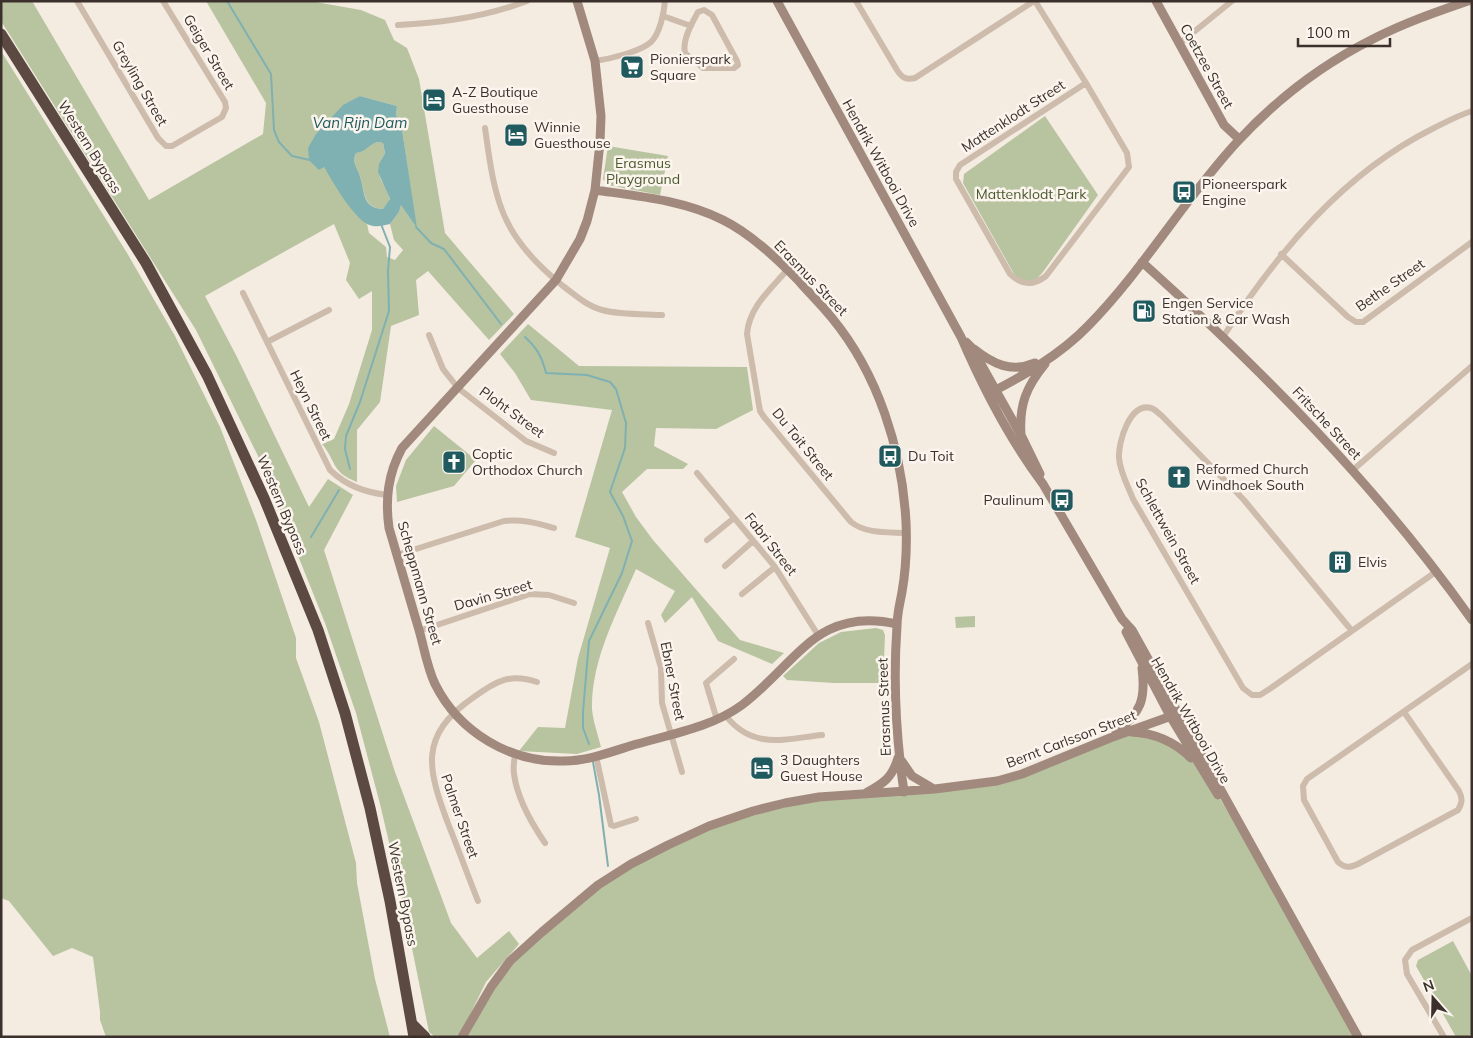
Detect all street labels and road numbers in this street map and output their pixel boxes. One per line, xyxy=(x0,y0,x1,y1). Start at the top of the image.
street label: Geiger Street xyxy=(179,11,239,93)
street label: Coetzee Street xyxy=(1176,20,1238,112)
street label: Greyling Street xyxy=(108,37,172,129)
street label: Mattenklodt Street xyxy=(958,76,1068,156)
street label: Hendrik Witbooi Drive xyxy=(838,96,924,230)
street label: Western Bypass xyxy=(54,97,126,197)
street label: Erasmus Street xyxy=(770,236,852,320)
street label: Bethe Street xyxy=(1352,255,1428,315)
street label: Heyn Street xyxy=(286,367,336,443)
street label: Ploht Street xyxy=(476,382,548,442)
street label: Fritsche Street xyxy=(1289,383,1365,463)
street label: Du Toit Street xyxy=(768,404,838,484)
street label: Western Bypass xyxy=(253,453,311,557)
street label: Schlettwein Street xyxy=(1132,475,1205,587)
street label: Fabri Street xyxy=(741,509,801,579)
street label: Scheppmann Street xyxy=(394,519,446,647)
street label: Davin Street xyxy=(452,575,534,615)
street label: Ebner Street xyxy=(657,640,689,722)
street label: Hendrik Witbooi Drive xyxy=(1147,653,1235,787)
street label: Erasmus Street xyxy=(873,657,895,756)
street label: Bernt Carlsson Street xyxy=(1004,706,1139,772)
street label: Palmer Street xyxy=(437,772,483,861)
street label: Western Bypass xyxy=(384,840,422,948)

